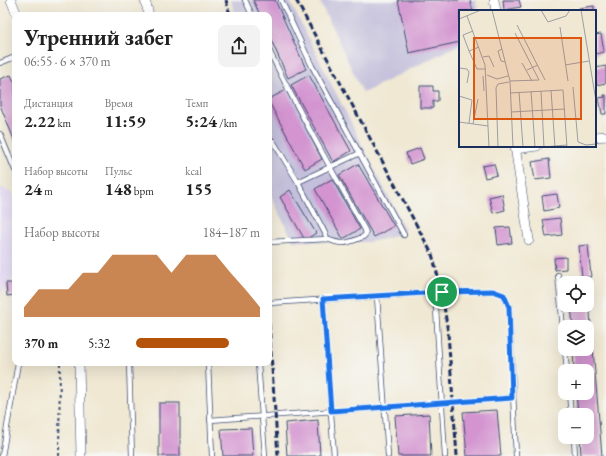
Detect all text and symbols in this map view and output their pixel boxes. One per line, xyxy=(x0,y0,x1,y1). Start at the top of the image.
inset map xyxy=(459,10,596,147)
text: Утренний забег xyxy=(24,23,173,52)
button: share xyxy=(218,25,260,67)
text: 06:55 · 6 × 370 m xyxy=(24,53,111,70)
text: Дистанция xyxy=(24,96,73,110)
text: Время xyxy=(105,96,133,110)
text: Темп xyxy=(185,96,208,110)
text: 2.22 xyxy=(24,110,55,132)
text: 11:59 xyxy=(105,110,145,132)
text: 5:24 xyxy=(185,110,217,132)
text: km xyxy=(55,116,71,130)
text: /km xyxy=(217,116,237,130)
text: Набор высоты xyxy=(24,164,88,178)
text: Пульс xyxy=(105,164,133,178)
text: kcal xyxy=(185,164,202,178)
text: 24 xyxy=(24,178,42,200)
text: 148 xyxy=(105,178,132,200)
text: 155 xyxy=(185,178,212,200)
text: m xyxy=(42,184,53,198)
text: bpm xyxy=(132,184,154,198)
text: Набор высоты xyxy=(24,224,100,241)
text: 184–187 m xyxy=(203,224,260,241)
pin xyxy=(425,275,459,309)
map controls xyxy=(558,276,594,444)
button: locate xyxy=(558,276,594,312)
icon: arrive xyxy=(431,281,453,303)
button: layers xyxy=(558,320,594,356)
text: 370 m xyxy=(24,335,58,352)
text: 5:32 xyxy=(88,335,110,352)
button: + xyxy=(558,364,594,400)
button: − xyxy=(558,408,594,444)

